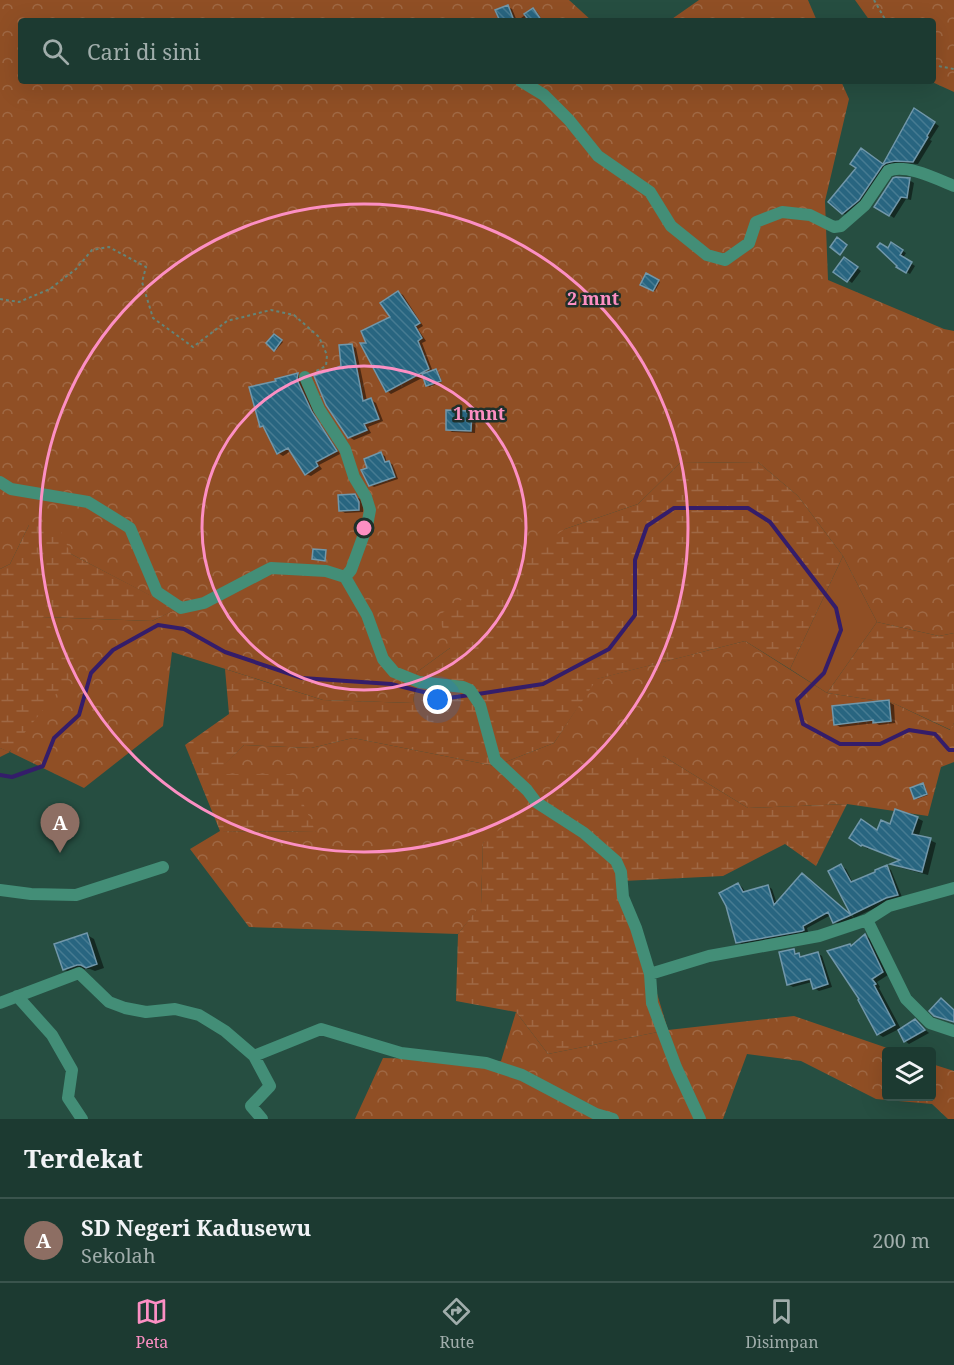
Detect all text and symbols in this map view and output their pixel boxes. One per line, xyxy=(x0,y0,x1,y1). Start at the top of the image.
search box xyxy=(18,18,936,84)
icon: search xyxy=(39,35,72,68)
text: Cari di sini xyxy=(87,36,200,66)
text: 2 mnt xyxy=(567,286,619,310)
text: 1 mnt xyxy=(453,401,505,425)
centre of rings xyxy=(354,518,374,538)
your location xyxy=(423,685,452,714)
pin: A xyxy=(40,804,80,853)
map controls xyxy=(882,1047,936,1101)
button: layers xyxy=(882,1047,936,1101)
text: Terdekat xyxy=(24,1140,143,1176)
text: SD Negeri Kadusewu xyxy=(81,1212,311,1242)
text: A xyxy=(36,1227,51,1254)
text: 200 m xyxy=(872,1227,930,1254)
text: Sekolah xyxy=(81,1242,156,1269)
tab: Peta xyxy=(135,1295,168,1353)
tab: Rute xyxy=(439,1295,474,1353)
tab: Disimpan xyxy=(745,1295,819,1353)

